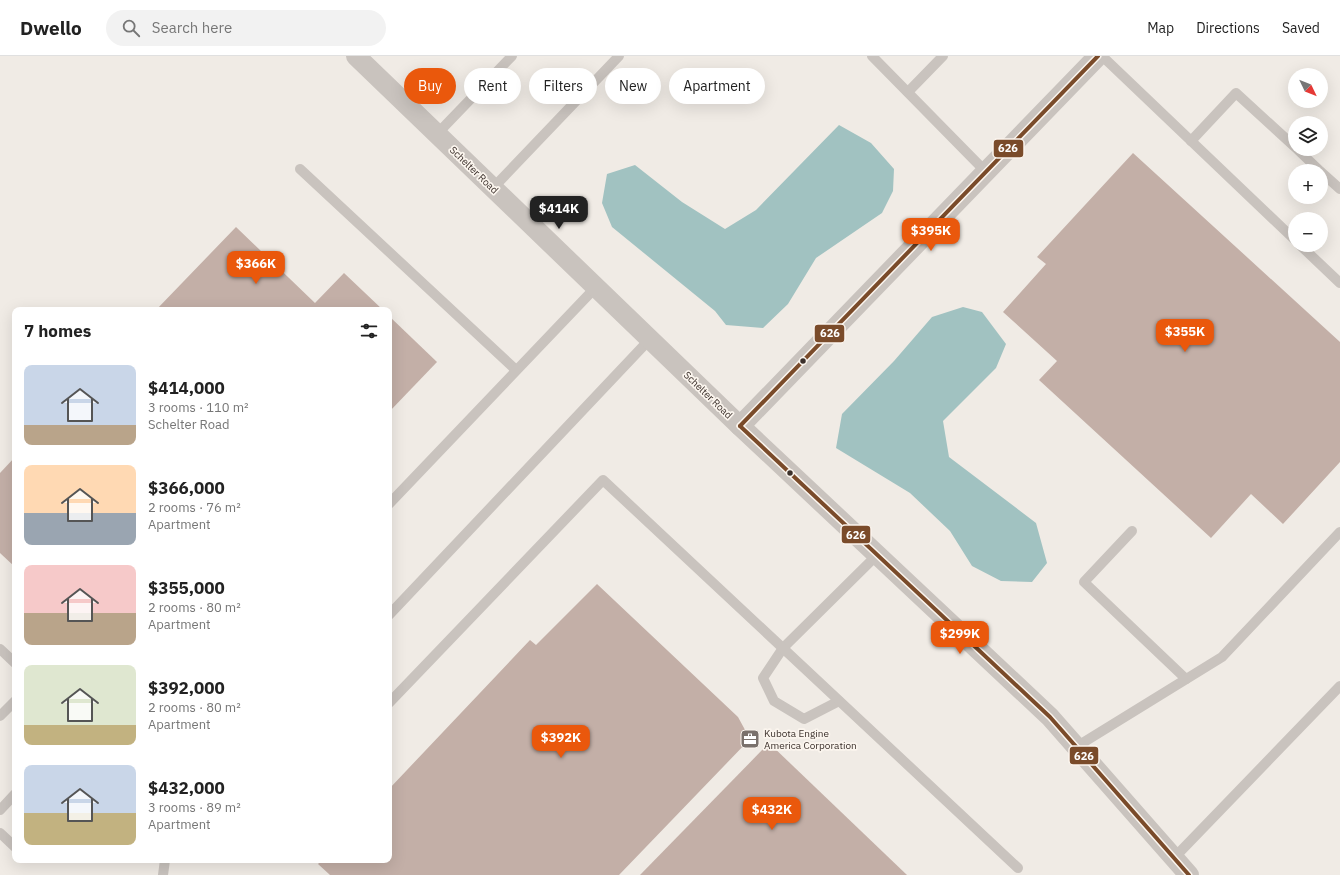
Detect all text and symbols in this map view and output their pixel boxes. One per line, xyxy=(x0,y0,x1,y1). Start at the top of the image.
search box xyxy=(106,10,386,46)
text: Dwello xyxy=(20,16,82,40)
icon: search xyxy=(120,17,142,39)
text: Search here xyxy=(152,18,232,37)
text: Map xyxy=(1147,19,1174,37)
text: Directions xyxy=(1196,19,1260,37)
text: Saved xyxy=(1282,19,1320,37)
chip: Buy xyxy=(404,68,456,104)
chip: Rent xyxy=(464,68,521,104)
chip: Filters xyxy=(529,68,597,104)
chip: New xyxy=(605,68,661,104)
chip: Apartment xyxy=(669,68,765,104)
north arrow xyxy=(1288,68,1328,108)
map controls xyxy=(1288,68,1328,252)
button: layers xyxy=(1288,116,1328,156)
line badge: 626 xyxy=(993,139,1024,158)
text: 626 xyxy=(998,141,1018,155)
street label: Schelter Road xyxy=(447,144,501,196)
button: + xyxy=(1288,164,1328,204)
pin: $414K xyxy=(531,196,587,230)
text: $414K xyxy=(539,200,579,217)
button: − xyxy=(1288,212,1328,252)
pin: $395K xyxy=(903,218,959,252)
text: $395K xyxy=(911,222,951,239)
pin: $366K xyxy=(228,251,284,285)
text: $366K xyxy=(236,255,276,272)
pin: $355K xyxy=(1157,319,1213,353)
text: 7 homes xyxy=(24,320,91,342)
icon: filters xyxy=(358,320,380,342)
text: $355K xyxy=(1165,323,1205,340)
line badge: 626 xyxy=(814,324,845,343)
text: 626 xyxy=(820,326,840,340)
unlabelled marker xyxy=(798,356,808,366)
street label: Schelter Road xyxy=(681,369,735,421)
text: $414,000 xyxy=(148,377,225,399)
icon: home xyxy=(56,381,104,429)
text: 3 rooms · 110 m² xyxy=(148,399,249,416)
text: Schelter Road xyxy=(148,416,229,433)
unlabelled marker xyxy=(785,468,795,478)
text: $366,000 xyxy=(148,477,225,499)
icon: home xyxy=(56,481,104,529)
text: 2 rooms · 76 m² xyxy=(148,499,241,516)
text: Apartment xyxy=(148,516,211,533)
line badge: 626 xyxy=(841,525,871,544)
text: 626 xyxy=(846,528,866,542)
text: $355,000 xyxy=(148,577,225,599)
icon: home xyxy=(56,581,104,629)
text: 2 rooms · 80 m² xyxy=(148,599,241,616)
text: Apartment xyxy=(148,616,211,633)
pin: $299K xyxy=(932,621,988,655)
text: $299K xyxy=(940,625,980,642)
text: $392,000 xyxy=(148,677,225,699)
icon: home xyxy=(56,681,104,729)
text: 2 rooms · 80 m² xyxy=(148,699,241,716)
text: Apartment xyxy=(148,716,211,733)
pin: $392K xyxy=(533,725,589,759)
place label: Kubota Engine America Corporation xyxy=(764,727,857,752)
office icon: Kubota Engine America Corporation xyxy=(739,728,761,750)
text: $392K xyxy=(541,729,581,746)
line badge: 626 xyxy=(1069,746,1099,765)
text: 626 xyxy=(1074,749,1094,763)
text: $432,000 xyxy=(148,777,225,799)
icon: home xyxy=(56,781,104,829)
pin: $432K xyxy=(744,797,800,831)
text: 3 rooms · 89 m² xyxy=(148,799,241,816)
text: $432K xyxy=(752,801,792,818)
text: Apartment xyxy=(148,816,211,833)

